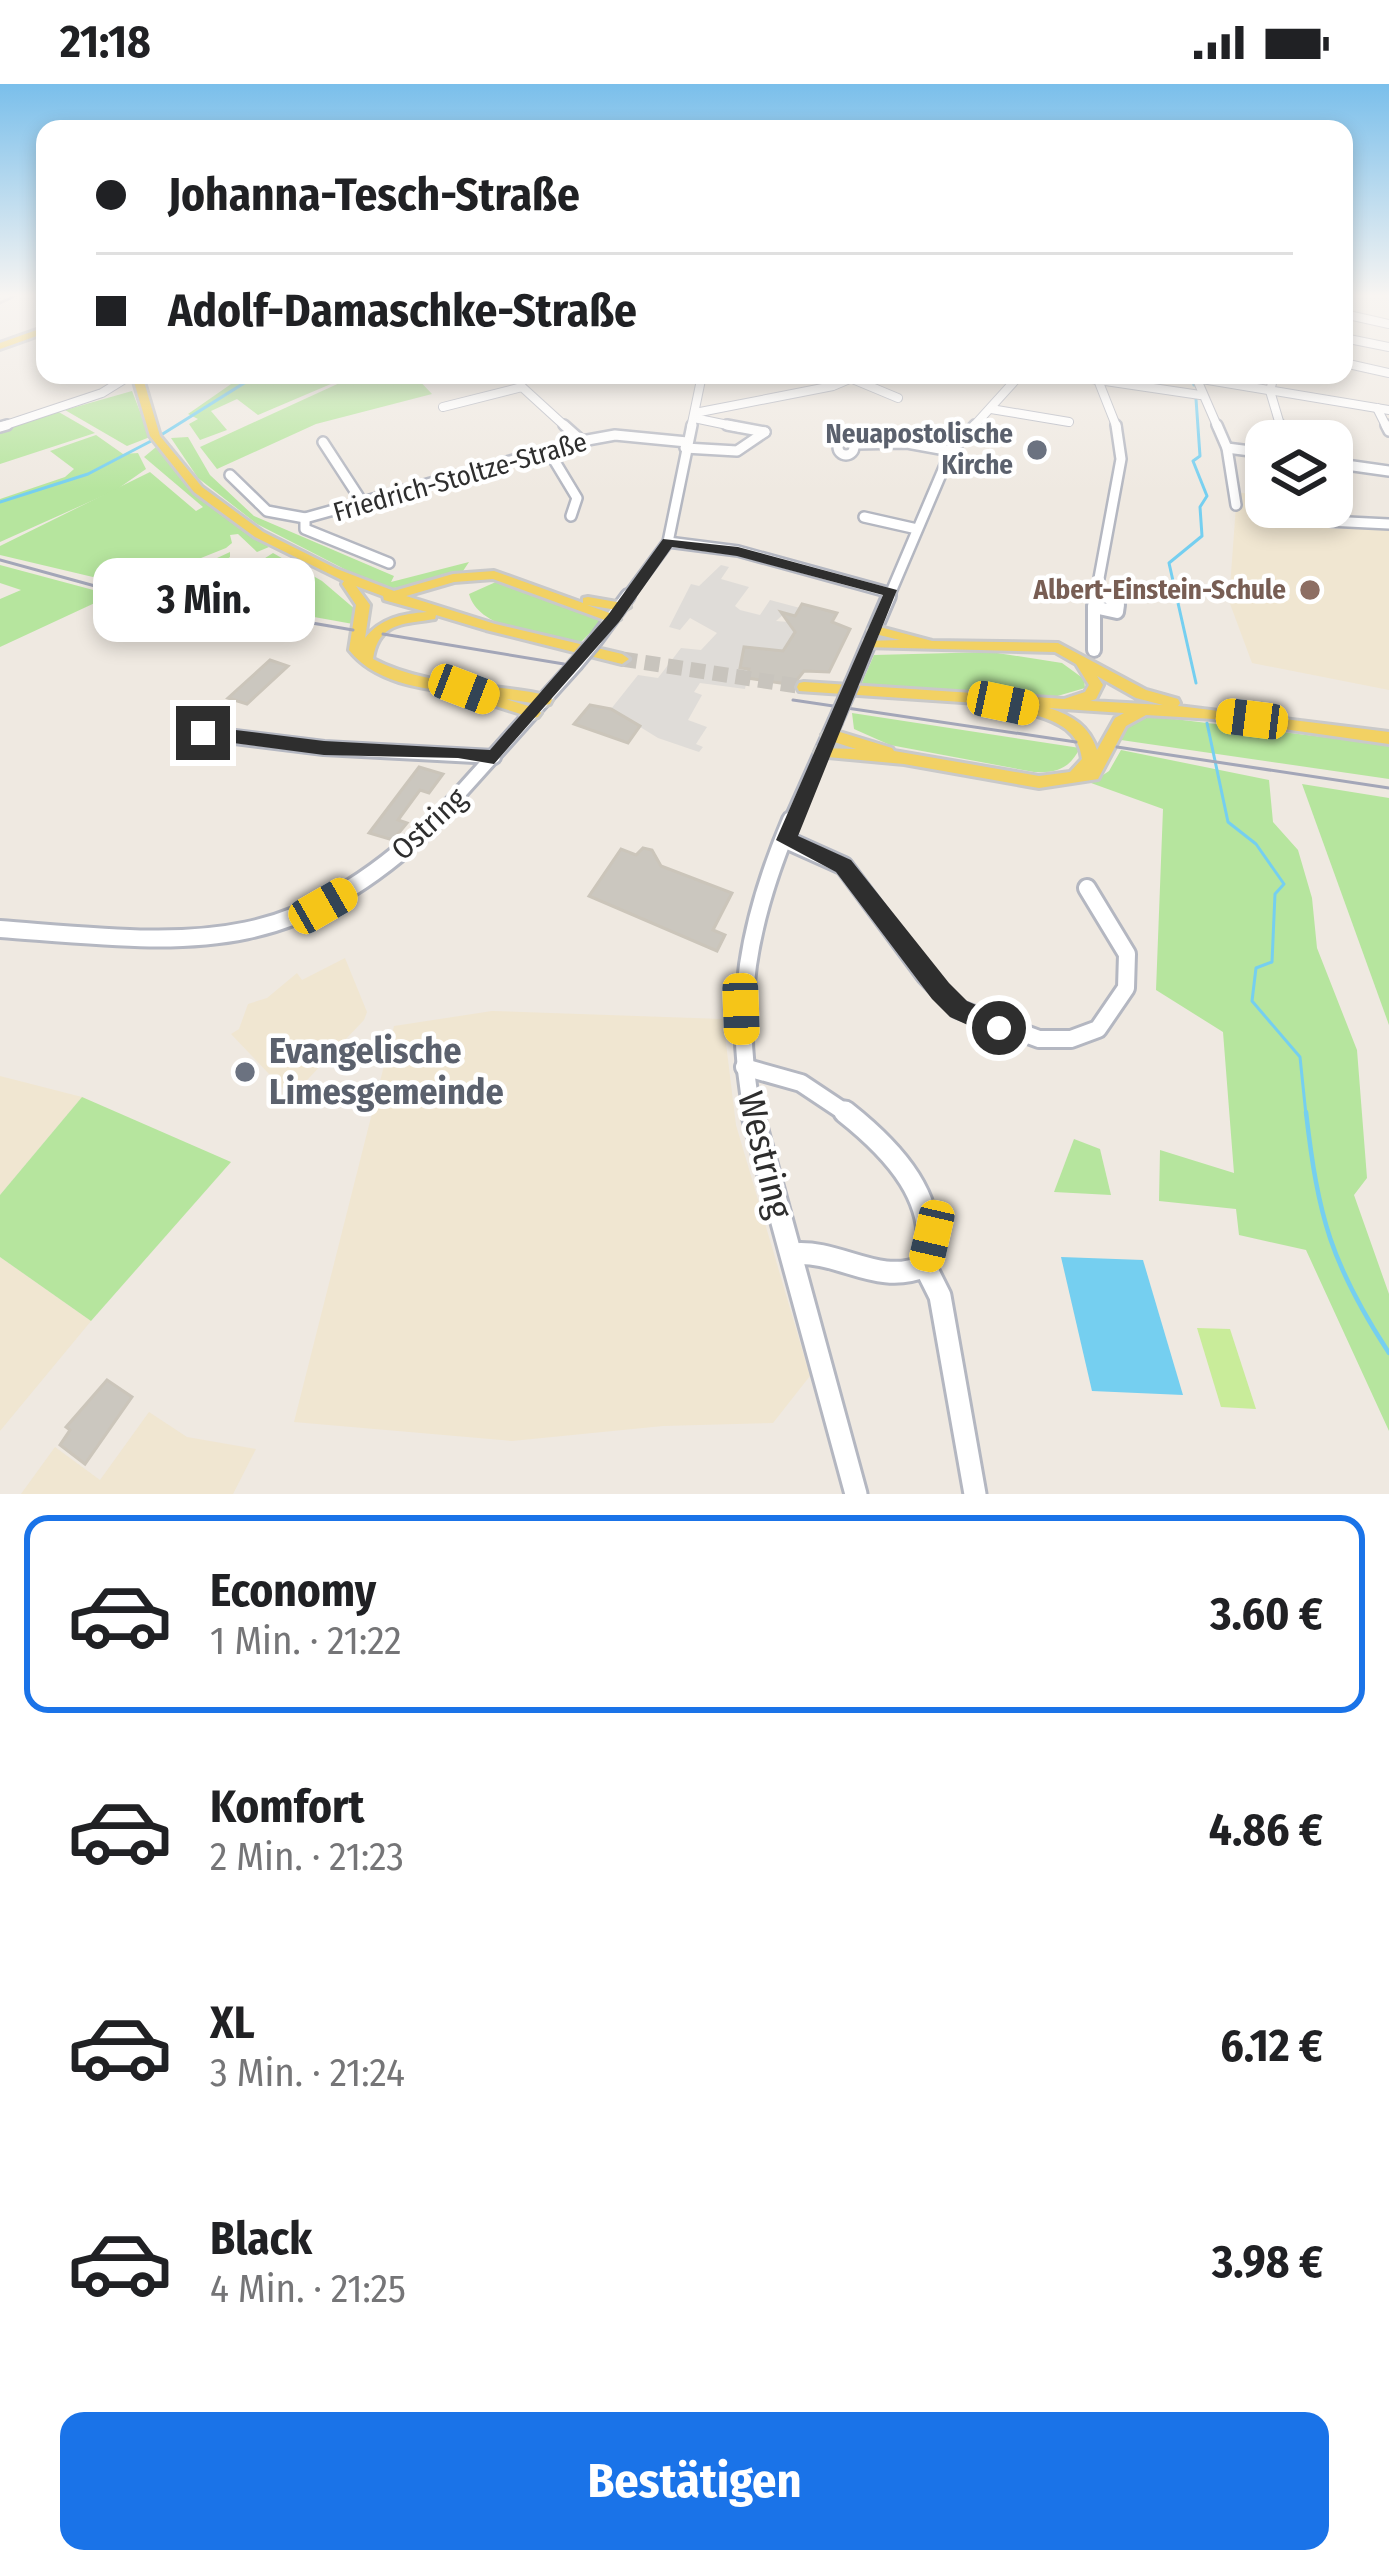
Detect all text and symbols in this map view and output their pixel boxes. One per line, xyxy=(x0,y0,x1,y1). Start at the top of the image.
text: 21:18 xyxy=(60,15,151,69)
text: Johanna-Tesch-Straße xyxy=(168,168,580,222)
text: Adolf-Damaschke-Straße xyxy=(168,284,637,338)
place label: Neuapostolische Kirche xyxy=(826,418,1013,481)
map controls xyxy=(1245,420,1353,528)
button: layers xyxy=(1245,420,1353,528)
street label: Friedrich-Stoltze-Straße xyxy=(330,425,590,529)
marker: Neuapostolische Kirche xyxy=(1024,437,1050,463)
callout: 3 Min. xyxy=(92,559,314,643)
place label: Albert-Einstein-Schule xyxy=(1033,574,1286,606)
text: 3 Min. xyxy=(157,577,251,623)
marker: Albert-Einstein-Schule xyxy=(1297,577,1323,603)
car xyxy=(424,659,504,719)
car xyxy=(964,678,1042,728)
car xyxy=(1214,697,1290,741)
route end xyxy=(176,706,230,760)
street label: Ostring xyxy=(384,780,475,868)
car xyxy=(283,872,363,940)
car xyxy=(722,972,760,1046)
route start xyxy=(972,1001,1026,1055)
place label: Evangelische Limesgemeinde xyxy=(269,1029,504,1114)
marker: Evangelische Limesgemeinde xyxy=(232,1059,258,1085)
street label: Westring xyxy=(728,1087,802,1223)
car xyxy=(906,1197,958,1275)
icon: car xyxy=(66,1560,174,1668)
text: Economy xyxy=(210,1564,376,1618)
text: 3.60 € xyxy=(1210,1587,1323,1641)
text: 1 Min. · 21:22 xyxy=(210,1618,402,1664)
icon: car xyxy=(66,1776,174,1884)
text: Komfort xyxy=(210,1780,364,1834)
text: 4.86 € xyxy=(1209,1803,1323,1857)
text: 2 Min. · 21:23 xyxy=(210,1834,404,1880)
icon: car xyxy=(66,1992,174,2100)
text: XL xyxy=(210,1996,255,2050)
text: 6.12 € xyxy=(1220,2019,1323,2073)
text: 3 Min. · 21:24 xyxy=(210,2050,405,2096)
icon: car xyxy=(66,2208,174,2316)
text: Black xyxy=(210,2212,312,2266)
text: 3.98 € xyxy=(1212,2235,1323,2289)
text: 4 Min. · 21:25 xyxy=(210,2266,406,2312)
button: Bestätigen xyxy=(60,2412,1329,2550)

